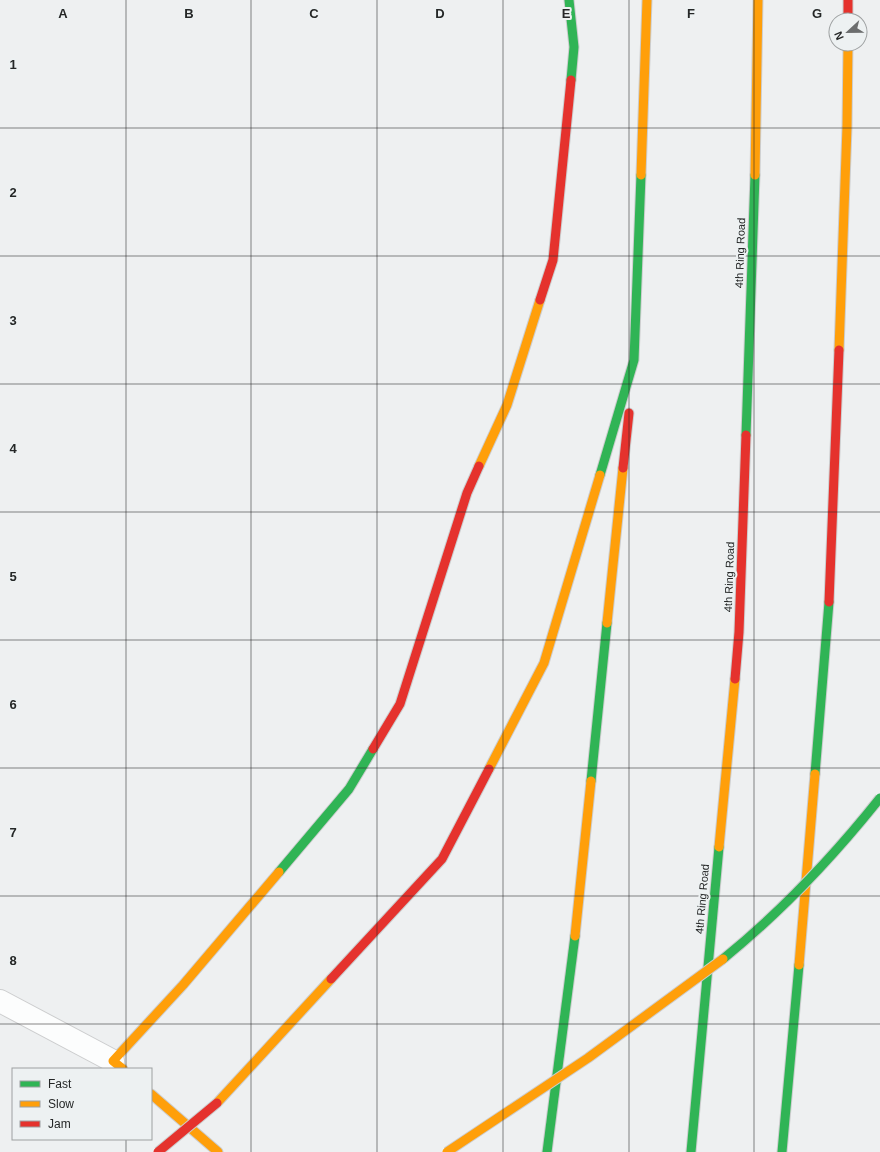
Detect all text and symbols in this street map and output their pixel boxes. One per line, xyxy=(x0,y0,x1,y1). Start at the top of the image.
text: A xyxy=(58,6,68,21)
text: B xyxy=(184,6,194,21)
text: C xyxy=(309,6,319,21)
text: D xyxy=(435,6,445,21)
text: E xyxy=(562,6,571,21)
text: F xyxy=(687,6,695,21)
text: G xyxy=(812,6,822,21)
north arrow xyxy=(828,12,868,52)
text: N xyxy=(832,30,846,42)
text: 1 xyxy=(9,57,17,72)
text: 2 xyxy=(9,185,17,200)
street label: 4th Ring Road xyxy=(733,218,747,288)
text: 3 xyxy=(9,313,17,328)
text: 4 xyxy=(9,441,17,456)
street label: 4th Ring Road xyxy=(722,542,736,612)
text: 5 xyxy=(9,569,17,584)
text: 6 xyxy=(9,697,17,712)
text: 7 xyxy=(9,825,17,840)
street label: 4th Ring Road xyxy=(693,863,711,935)
text: 8 xyxy=(9,953,17,968)
legend xyxy=(12,1068,152,1140)
text: Fast xyxy=(48,1077,72,1091)
text: Slow xyxy=(48,1097,74,1111)
text: Jam xyxy=(48,1117,71,1131)

